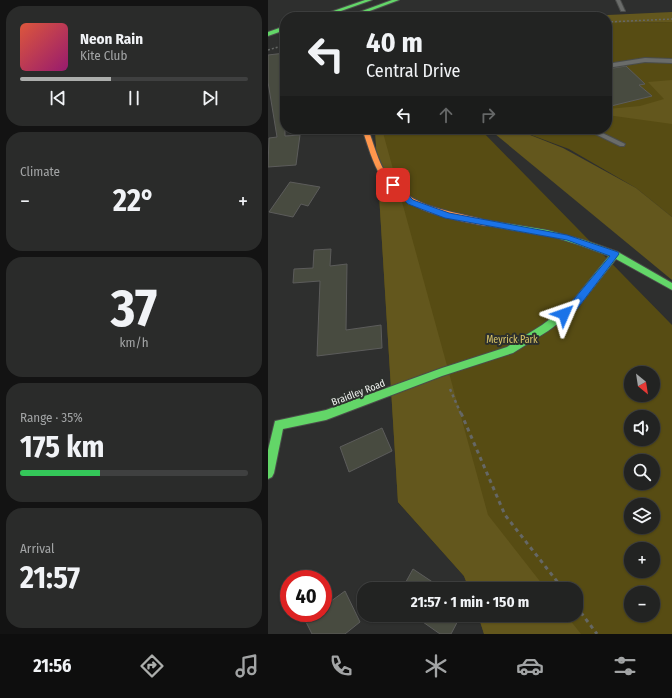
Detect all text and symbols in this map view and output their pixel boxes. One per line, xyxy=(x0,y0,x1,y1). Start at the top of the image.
text: 40 m xyxy=(366,26,423,59)
icon: left xyxy=(300,28,352,80)
text: Neon Rain xyxy=(80,30,143,48)
text: Kite Club xyxy=(80,48,127,63)
text: Central Drive xyxy=(366,60,461,82)
icon: previous xyxy=(47,87,69,109)
icon: pause xyxy=(123,87,145,109)
icon: next xyxy=(199,87,221,109)
icon: left xyxy=(393,104,415,126)
icon: ahead xyxy=(435,104,457,126)
icon: right xyxy=(477,104,499,126)
text: Climate xyxy=(20,164,60,179)
pin xyxy=(376,168,410,202)
icon: arrive xyxy=(382,174,404,196)
text: 22° xyxy=(113,183,155,219)
text: − xyxy=(20,188,30,215)
text: + xyxy=(238,188,248,215)
text: 37 xyxy=(111,277,157,340)
position arrow xyxy=(543,293,585,335)
park label: Meyrick Park xyxy=(486,334,538,346)
text: km/h xyxy=(120,335,149,350)
north arrow xyxy=(624,366,660,402)
map controls xyxy=(624,366,660,622)
street label: Braidley Road xyxy=(330,377,387,409)
text: Range · 35% xyxy=(20,410,83,425)
button: sound xyxy=(624,410,660,446)
text: 175 km xyxy=(20,429,104,465)
button: search xyxy=(624,454,660,490)
button: layers xyxy=(624,498,660,534)
text: Arrival xyxy=(20,541,54,556)
button: + xyxy=(624,542,660,578)
text: 21:57 xyxy=(20,560,80,596)
speed limit sign: 40 xyxy=(280,570,332,622)
button: − xyxy=(624,586,660,622)
text: 21:57 · 1 min · 150 m xyxy=(411,593,529,611)
icon: directions xyxy=(138,652,166,680)
icon: music xyxy=(233,652,261,680)
icon: phone xyxy=(327,652,355,680)
icon: climate xyxy=(422,652,450,680)
icon: car xyxy=(516,652,544,680)
icon: filters xyxy=(611,652,639,680)
text: 21:56 xyxy=(33,655,71,677)

